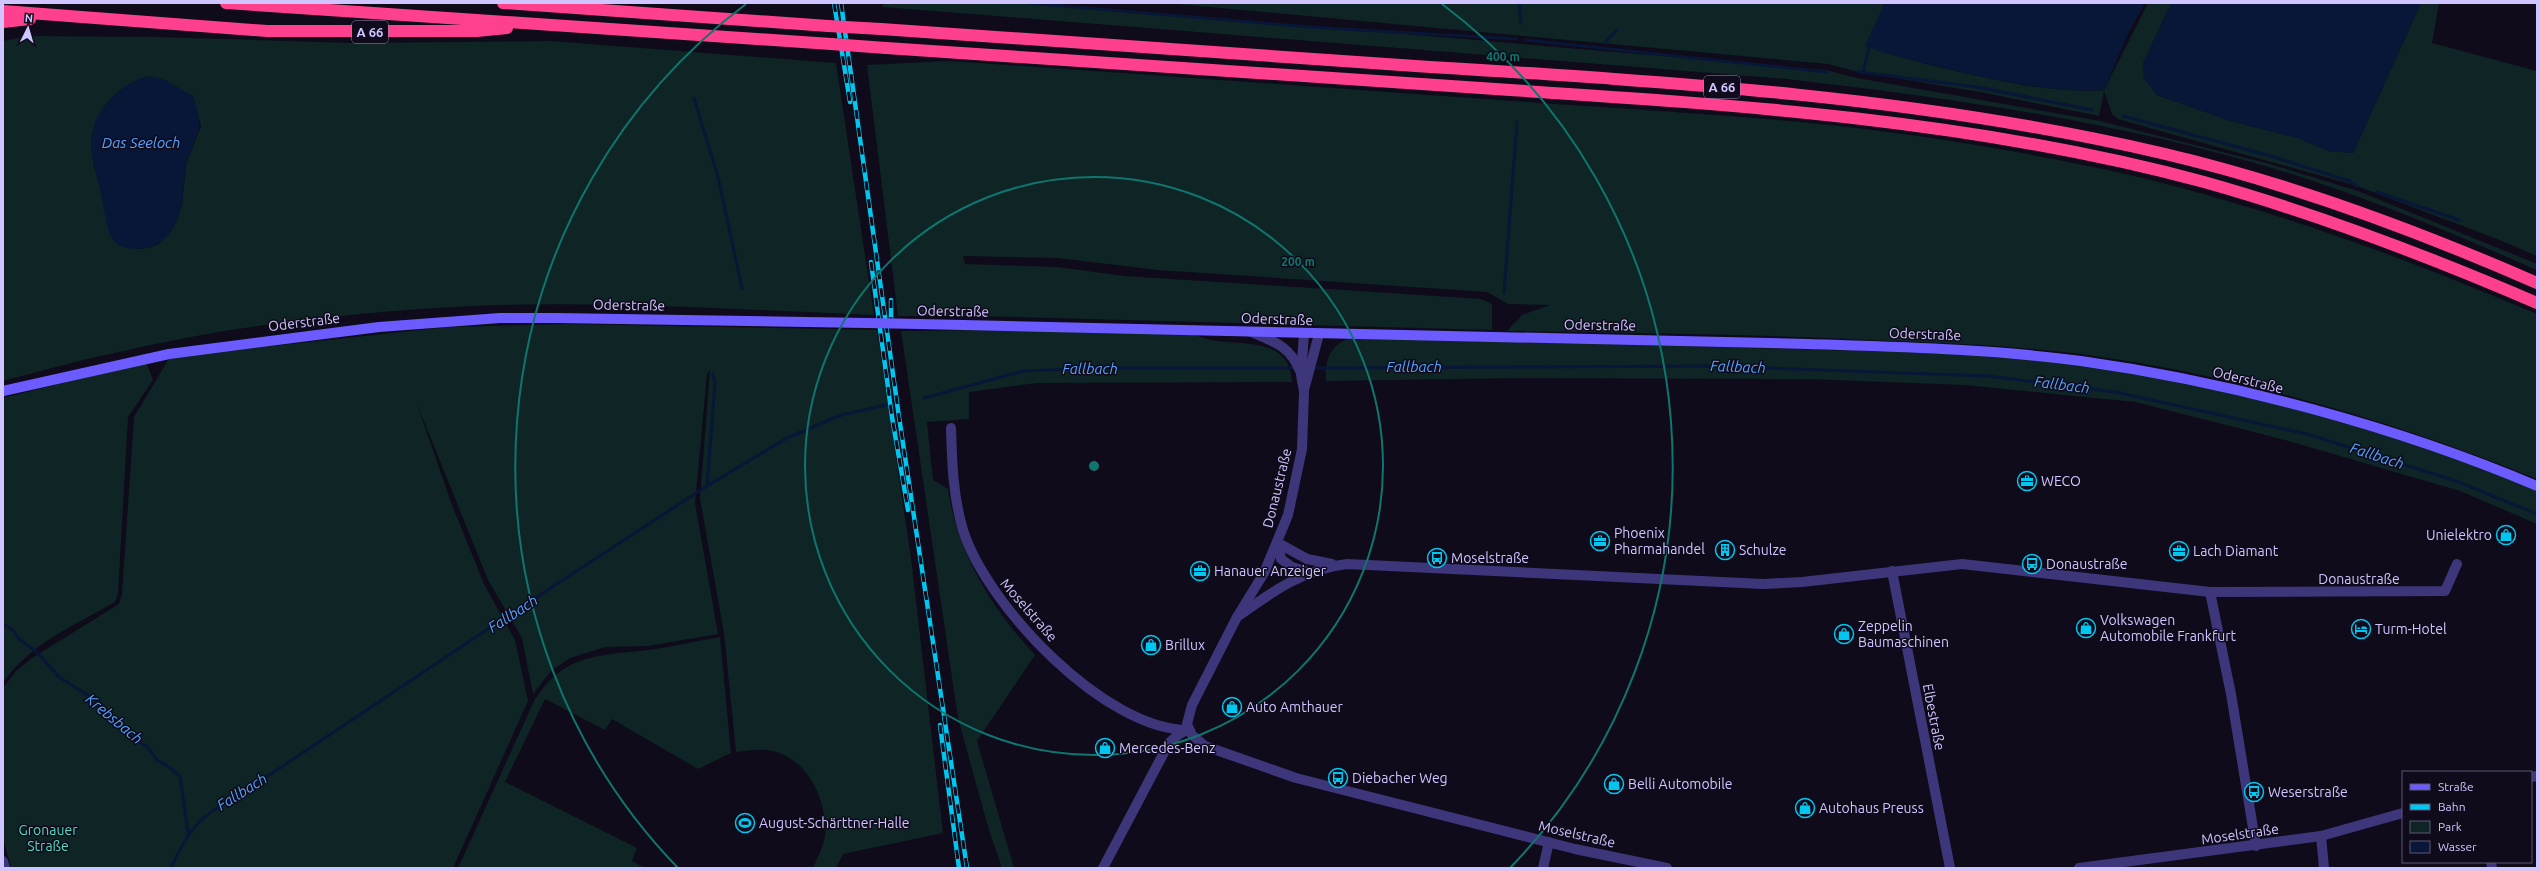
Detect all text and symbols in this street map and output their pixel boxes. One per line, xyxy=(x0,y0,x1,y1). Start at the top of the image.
north arrow xyxy=(8,8,48,48)
text: N xyxy=(24,12,33,24)
road number: A 66 xyxy=(352,21,388,43)
text: 400 m xyxy=(1486,50,1520,63)
road number: A 66 xyxy=(1704,76,1740,98)
water label: Das Seeloch xyxy=(102,134,180,151)
text: 200 m xyxy=(1281,255,1315,268)
street label: Oderstraße xyxy=(593,296,665,314)
street label: Oderstraße xyxy=(917,302,989,320)
street label: Oderstraße xyxy=(267,310,341,334)
street label: Oderstraße xyxy=(1241,310,1313,328)
street label: Oderstraße xyxy=(1564,316,1636,334)
street label: Oderstraße xyxy=(1889,325,1961,343)
water label: Fallbach xyxy=(1710,357,1766,376)
water label: Fallbach xyxy=(1386,358,1442,375)
water label: Fallbach xyxy=(1062,360,1118,377)
street label: Oderstraße xyxy=(2211,363,2285,397)
water label: Fallbach xyxy=(2033,373,2091,396)
water label: Fallbach xyxy=(2348,439,2406,472)
street label: Donaustraße xyxy=(1259,447,1295,529)
centre of rings xyxy=(1087,459,1101,473)
office icon: WECO xyxy=(2016,470,2038,492)
place label: WECO xyxy=(2041,473,2081,489)
shop icon: Unielektro xyxy=(2495,524,2517,546)
place label: Phoenix Pharmahandel xyxy=(1614,525,1705,557)
place label: Unielektro xyxy=(2426,527,2492,543)
office icon: Phoenix Pharmahandel xyxy=(1589,530,1611,552)
building icon: Schulze xyxy=(1714,539,1736,561)
office icon: Lach Diamant xyxy=(2168,540,2190,562)
place label: Schulze xyxy=(1739,542,1787,558)
place label: Lach Diamant xyxy=(2193,543,2279,559)
bus stop icon: Moselstraße xyxy=(1426,547,1448,569)
place label: Moselstraße xyxy=(1451,550,1529,566)
bus stop icon: Donaustraße xyxy=(2021,553,2043,575)
place label: Donaustraße xyxy=(2046,556,2128,572)
office icon: Hanauer Anzeiger xyxy=(1189,560,1211,582)
place label: Hanauer Anzeiger xyxy=(1214,563,1327,579)
street label: Donaustraße xyxy=(2318,571,2400,587)
street label: Moselstraße xyxy=(997,575,1061,645)
water label: Fallbach xyxy=(485,591,541,636)
place label: Volkswagen Automobile Frankfurt xyxy=(2100,612,2237,644)
shop icon: Volkswagen Automobile Frankfurt xyxy=(2075,617,2097,639)
place label: Zeppelin Baumaschinen xyxy=(1858,618,1949,650)
hotel icon: Turm-Hotel xyxy=(2350,618,2372,640)
place label: Turm-Hotel xyxy=(2375,621,2447,637)
shop icon: Zeppelin Baumaschinen xyxy=(1833,623,1855,645)
shop icon: Brillux xyxy=(1140,634,1162,656)
place label: Brillux xyxy=(1165,637,1205,653)
street label: Elbestraße xyxy=(1920,682,1948,752)
water label: Krebsbach xyxy=(83,690,146,747)
shop icon: Auto Amthauer xyxy=(1221,696,1243,718)
place label: Auto Amthauer xyxy=(1246,699,1344,715)
shop icon: Mercedes-Benz xyxy=(1094,737,1116,759)
place label: Mercedes-Benz xyxy=(1119,740,1215,756)
bus stop icon: Diebacher Weg xyxy=(1327,767,1349,789)
water label: Fallbach xyxy=(214,770,270,814)
place label: Diebacher Weg xyxy=(1352,770,1448,786)
legend xyxy=(2402,771,2532,863)
shop icon: Belli Automobile xyxy=(1603,773,1625,795)
place label: Belli Automobile xyxy=(1628,776,1733,792)
text: Straße xyxy=(2438,780,2474,793)
bus stop icon: Weserstraße xyxy=(2243,781,2265,803)
place label: Weserstraße xyxy=(2268,784,2348,800)
shop icon: Autohaus Preuss xyxy=(1794,797,1816,819)
place label: Autohaus Preuss xyxy=(1819,800,1924,816)
text: Bahn xyxy=(2438,800,2466,813)
sports icon: August-Schärttner-Halle xyxy=(734,812,756,834)
place label: August-Schärttner-Halle xyxy=(759,815,910,831)
street label: Moselstraße xyxy=(1537,817,1617,851)
text: Park xyxy=(2438,820,2462,833)
street label: Moselstraße xyxy=(2200,821,2280,847)
park label: Gronauer Straße xyxy=(19,822,78,854)
text: Wasser xyxy=(2438,840,2477,853)

